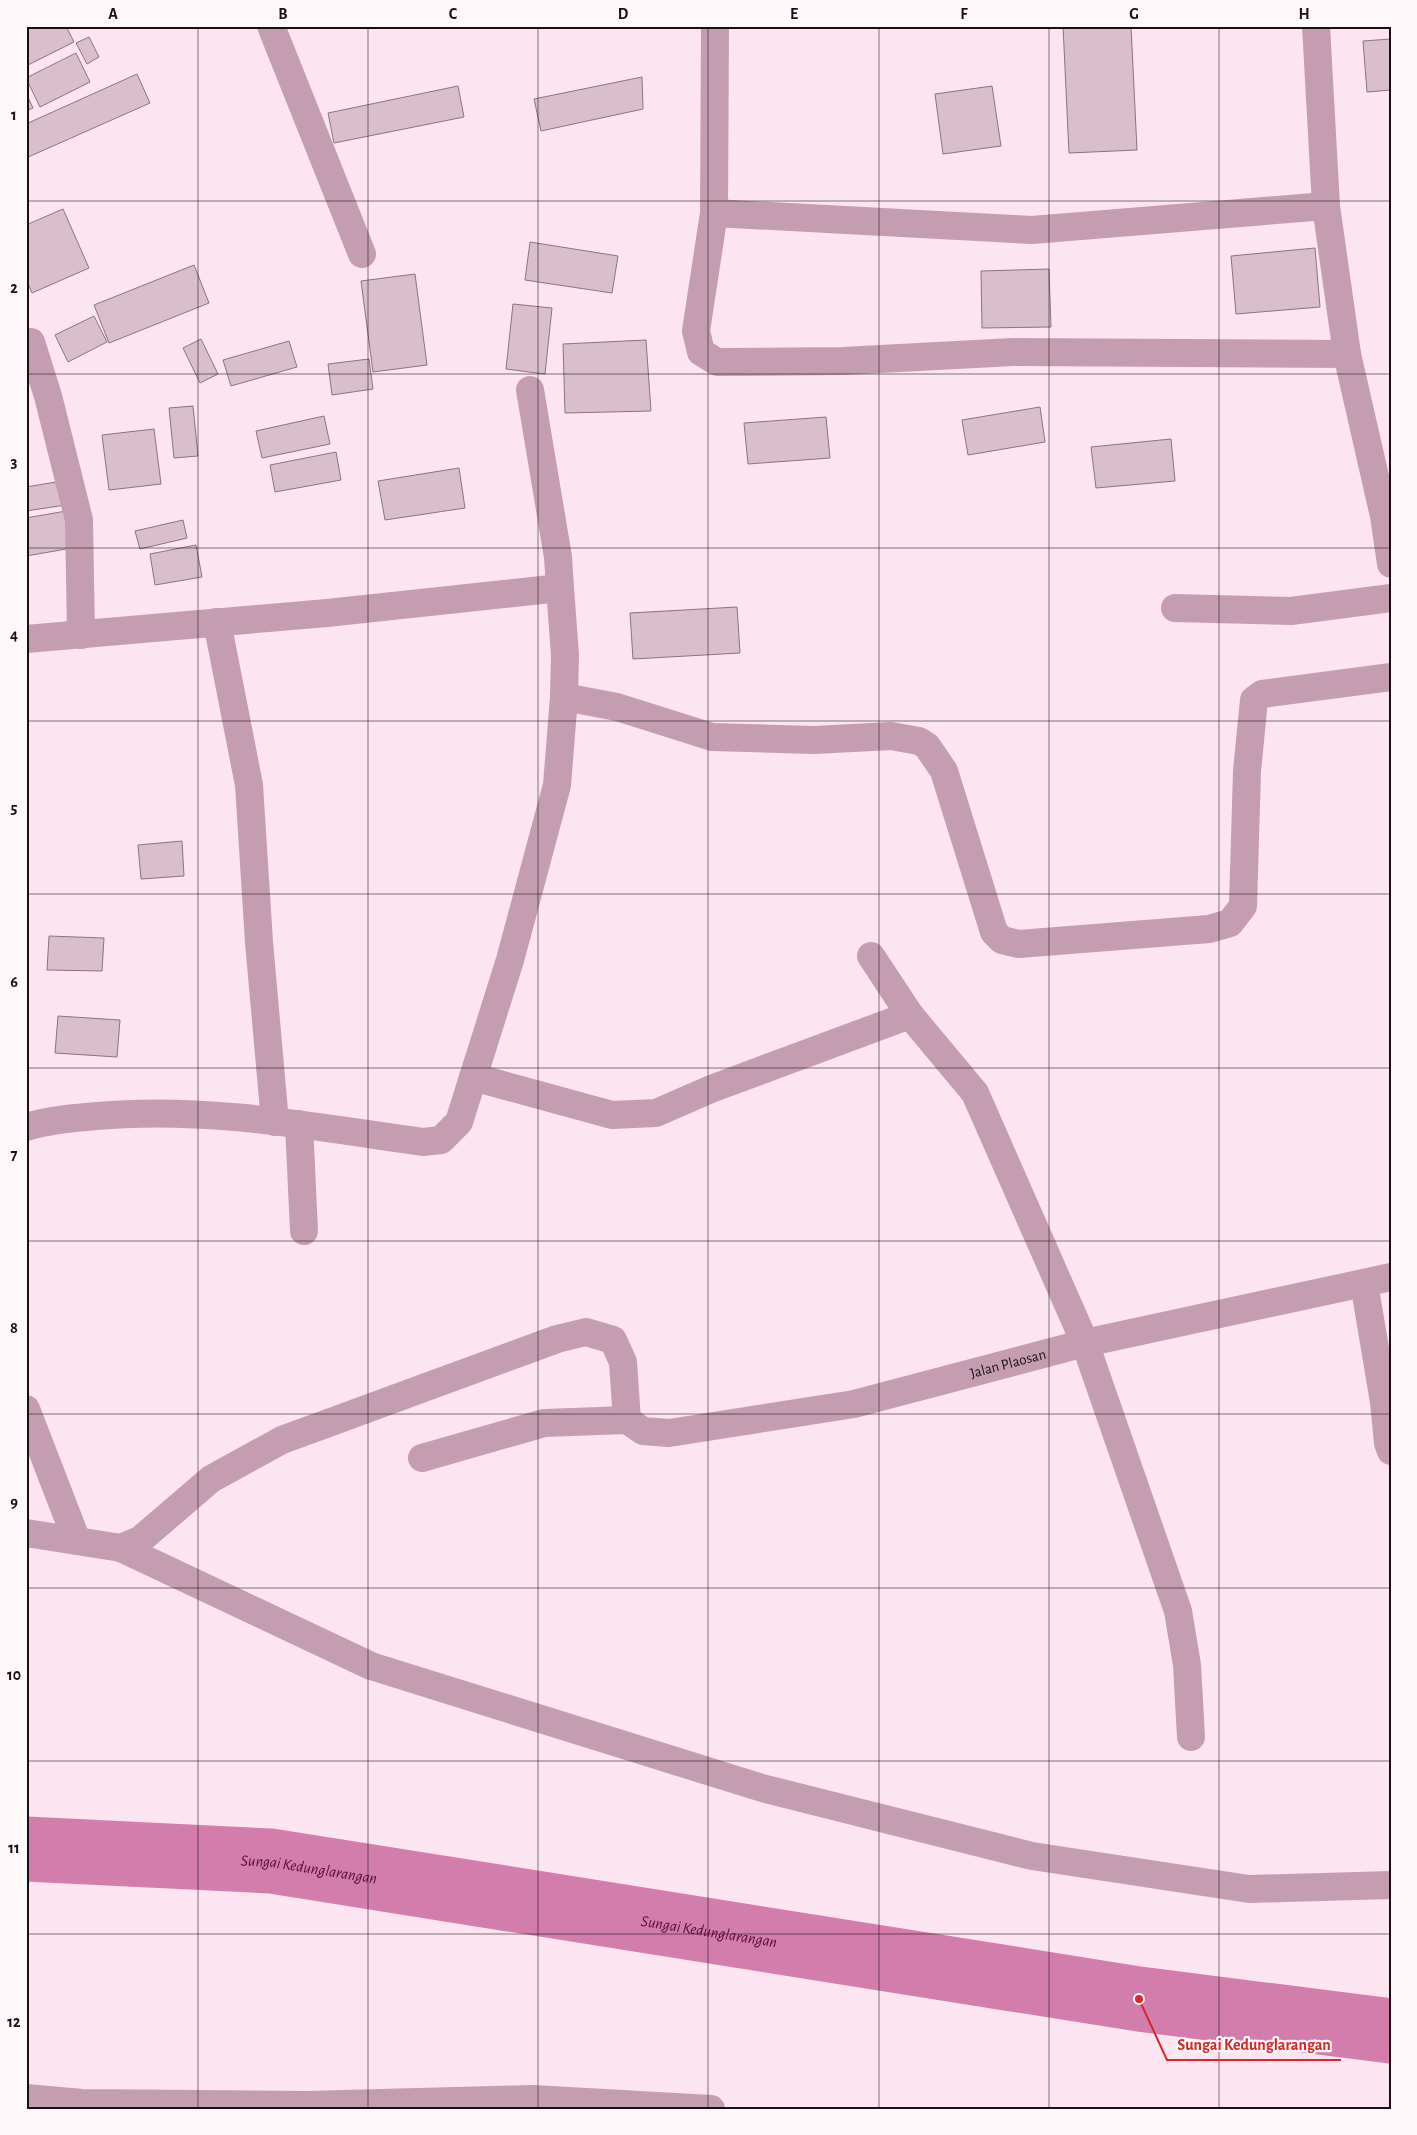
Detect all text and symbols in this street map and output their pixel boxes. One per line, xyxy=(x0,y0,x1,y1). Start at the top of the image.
text: A xyxy=(108,6,118,22)
text: B xyxy=(278,6,288,22)
text: C xyxy=(449,6,458,22)
text: D xyxy=(618,6,629,22)
text: E xyxy=(790,6,798,22)
text: F xyxy=(960,6,968,22)
text: G xyxy=(1129,6,1139,22)
text: H xyxy=(1298,6,1310,22)
text: 1 xyxy=(11,107,17,123)
text: 2 xyxy=(10,280,18,296)
text: 3 xyxy=(11,454,18,470)
text: 4 xyxy=(10,627,18,643)
text: 5 xyxy=(11,800,18,816)
text: 6 xyxy=(10,974,18,990)
text: 7 xyxy=(11,1147,18,1163)
text: 8 xyxy=(10,1320,18,1336)
street label: Jalan Plaosan xyxy=(968,1347,1048,1381)
text: 9 xyxy=(10,1494,18,1510)
text: 10 xyxy=(7,1667,21,1683)
text: 11 xyxy=(8,1840,20,1856)
water label: Sungai Kedunglarangan xyxy=(240,1853,378,1887)
water label: Sungai Kedunglarangan xyxy=(640,1913,778,1950)
text: 12 xyxy=(7,2014,21,2030)
callout: Sungai Kedunglarangan xyxy=(1167,2029,1341,2060)
text: Sungai Kedunglarangan xyxy=(1177,2037,1331,2053)

